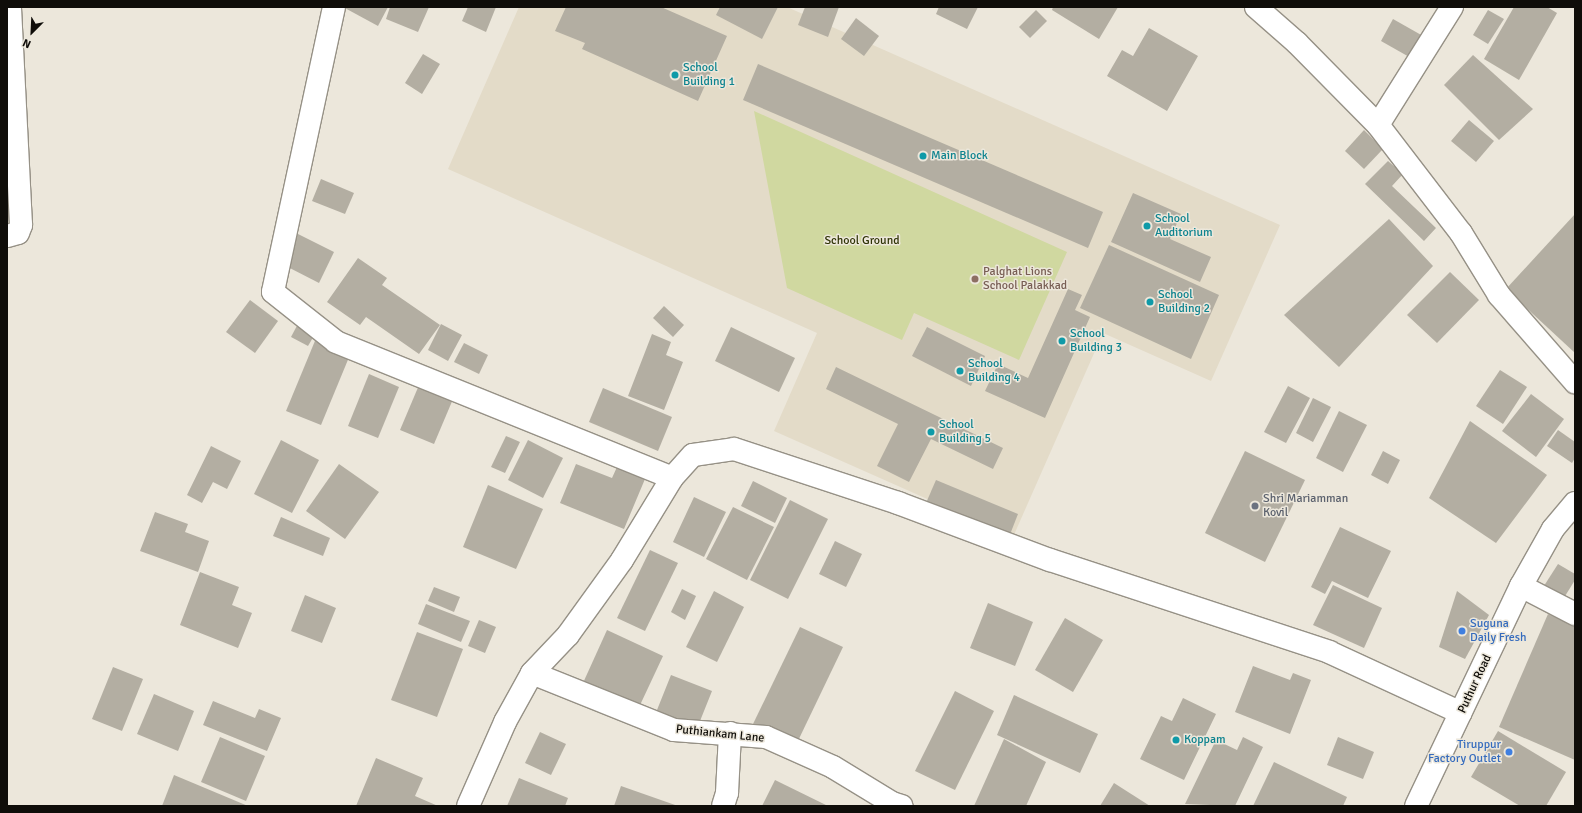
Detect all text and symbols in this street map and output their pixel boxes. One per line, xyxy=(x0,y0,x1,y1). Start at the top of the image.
north arrow xyxy=(12,12,52,52)
text: N xyxy=(21,36,33,51)
place label: School Building 1 xyxy=(683,61,735,89)
marker: School Building 1 xyxy=(670,70,680,80)
place label: Main Block xyxy=(931,149,988,163)
marker: Main Block xyxy=(918,151,928,161)
place label: School Auditorium xyxy=(1155,212,1213,240)
marker: School Auditorium xyxy=(1142,221,1152,231)
park label: School Ground xyxy=(824,234,900,248)
place label: Palghat Lions School Palakkad xyxy=(983,265,1067,293)
marker: Palghat Lions School Palakkad xyxy=(970,274,980,284)
place label: School Building 2 xyxy=(1158,288,1210,316)
marker: School Building 2 xyxy=(1145,297,1155,307)
place label: School Building 3 xyxy=(1070,327,1122,355)
marker: School Building 3 xyxy=(1057,336,1067,346)
place label: School Building 4 xyxy=(968,357,1020,385)
marker: School Building 4 xyxy=(955,366,965,376)
place label: School Building 5 xyxy=(939,418,991,446)
marker: School Building 5 xyxy=(926,427,936,437)
place label: Shri Mariamman Kovil xyxy=(1263,492,1348,520)
marker: Shri Mariamman Kovil xyxy=(1250,501,1260,511)
place label: Suguna Daily Fresh xyxy=(1470,617,1527,645)
marker: Suguna Daily Fresh xyxy=(1457,626,1467,636)
street label: Puthur Road xyxy=(1455,652,1495,716)
street label: Puthiankam Lane xyxy=(675,722,765,746)
place label: Koppam xyxy=(1184,733,1226,747)
marker: Koppam xyxy=(1171,735,1181,745)
place label: Tiruppur Factory Outlet xyxy=(1428,738,1501,766)
marker: Tiruppur Factory Outlet xyxy=(1504,747,1514,757)

